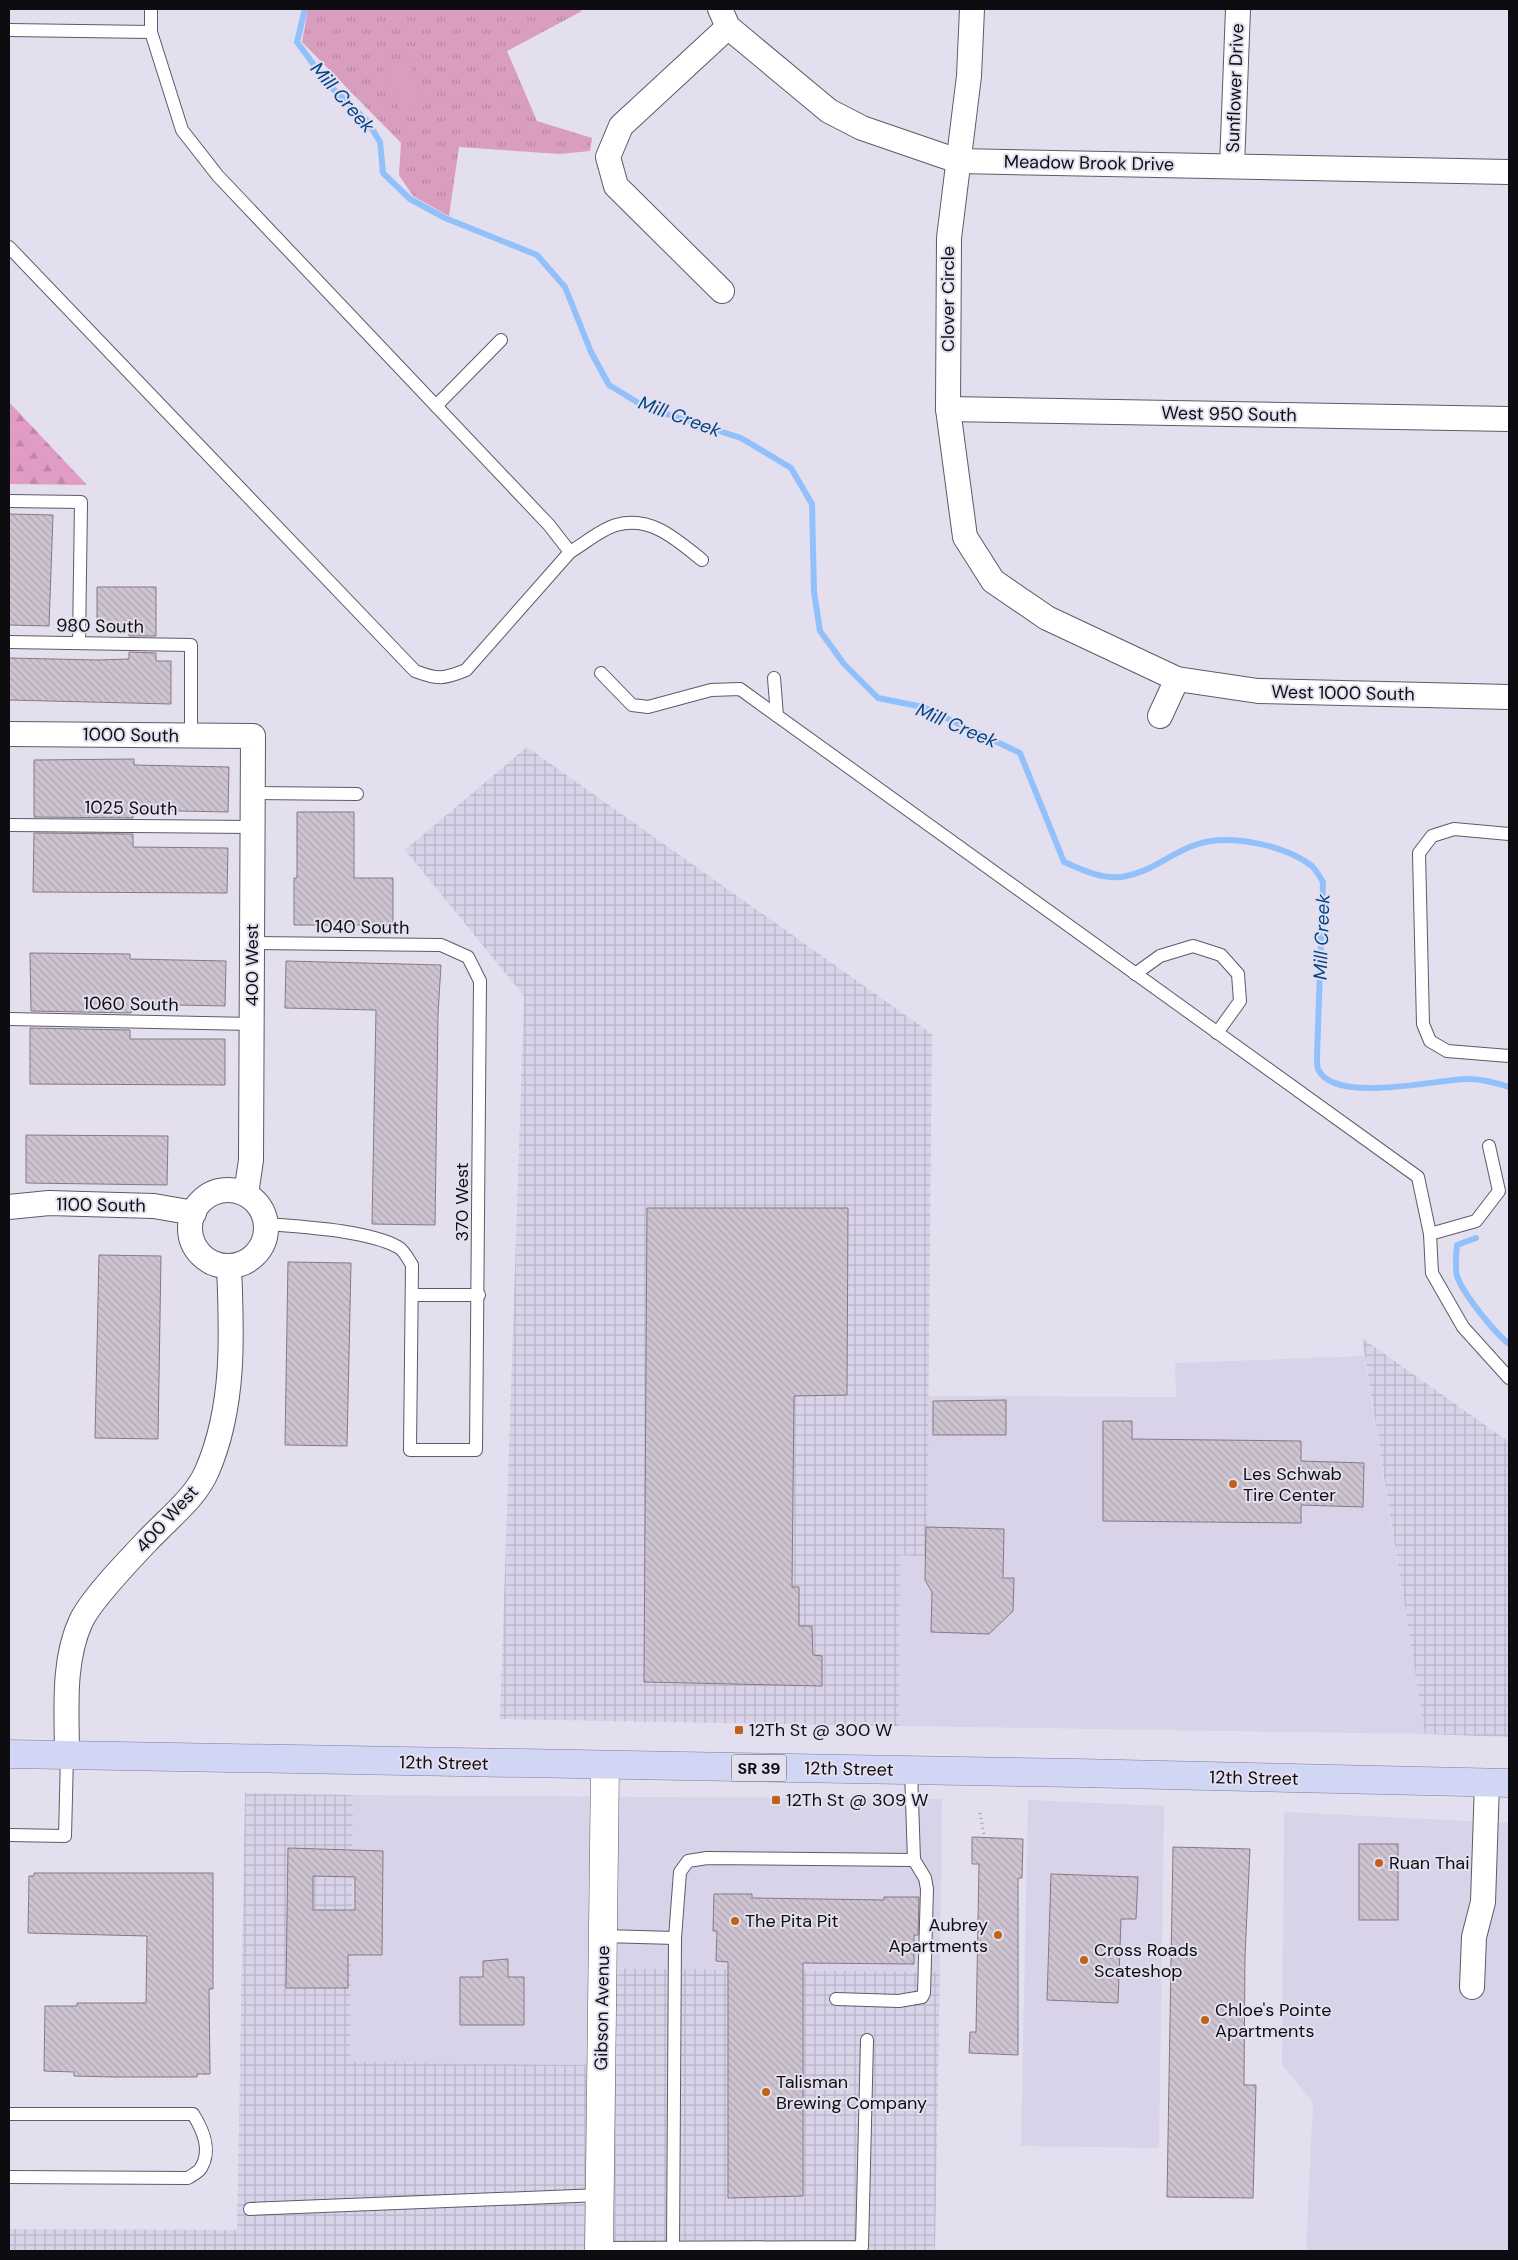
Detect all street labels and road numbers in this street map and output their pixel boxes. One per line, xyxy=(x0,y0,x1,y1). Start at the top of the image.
street label: Sunflower Drive xyxy=(1221,23,1249,153)
street label: Meadow Brook Drive xyxy=(1004,150,1174,176)
street label: Clover Circle xyxy=(936,246,960,352)
street label: West 950 South xyxy=(1161,401,1297,427)
street label: 980 South xyxy=(56,613,144,639)
street label: West 1000 South xyxy=(1271,680,1415,706)
street label: 1000 South xyxy=(83,722,179,748)
street label: 1025 South xyxy=(84,795,178,821)
street label: 1040 South xyxy=(314,914,410,940)
street label: 400 West xyxy=(240,924,264,1006)
street label: 1060 South xyxy=(83,991,179,1017)
street label: 370 West xyxy=(450,1162,474,1242)
street label: 1100 South xyxy=(56,1192,146,1218)
street label: 400 West xyxy=(130,1480,204,1558)
street label: 12th Street xyxy=(399,1750,489,1776)
road number: SR 39 xyxy=(732,1755,786,1782)
street label: 12th Street xyxy=(804,1756,894,1782)
street label: 12th Street xyxy=(1209,1765,1299,1791)
street label: Gibson Avenue xyxy=(589,1945,615,2071)

